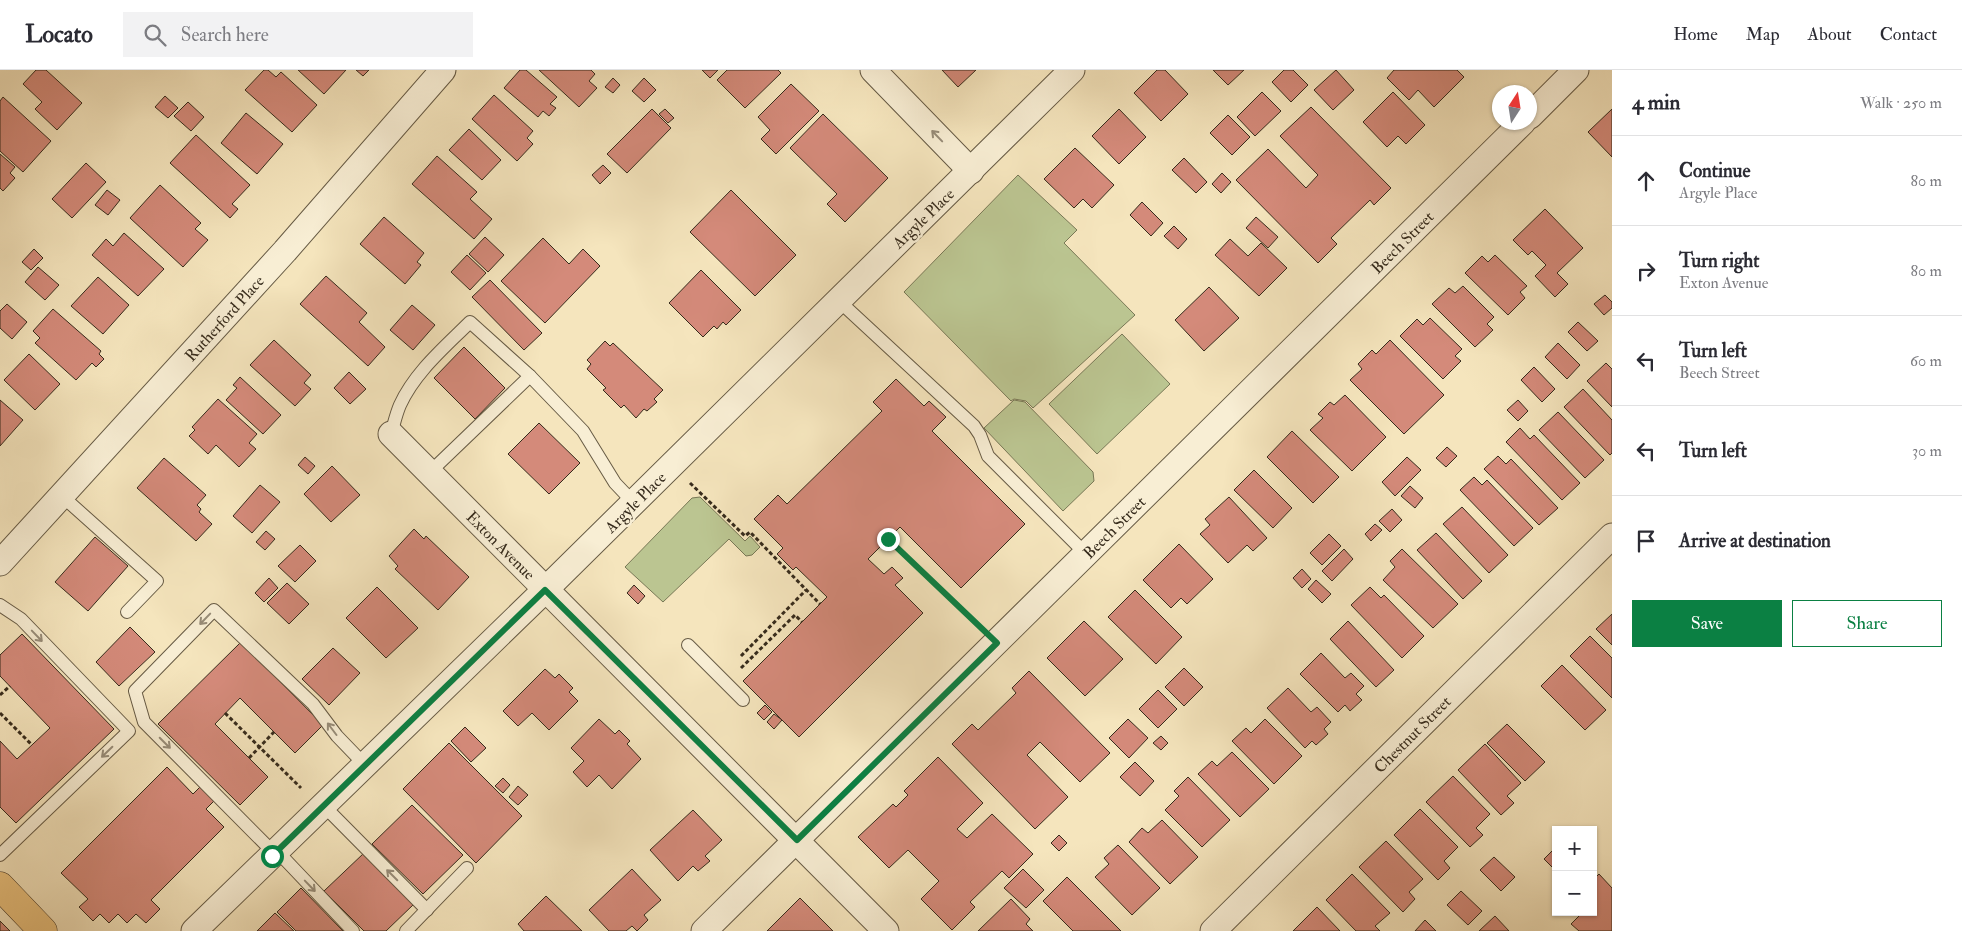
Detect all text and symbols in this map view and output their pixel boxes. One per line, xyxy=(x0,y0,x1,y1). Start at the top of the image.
search box xyxy=(123,12,473,57)
text: Locato xyxy=(25,19,93,50)
icon: search xyxy=(141,21,169,49)
text: Search here xyxy=(181,23,269,47)
text: Home xyxy=(1673,23,1718,46)
text: Map xyxy=(1746,23,1780,46)
text: About xyxy=(1808,23,1852,46)
text: Contact xyxy=(1880,23,1937,46)
north arrow xyxy=(1492,85,1537,130)
text: 4 min xyxy=(1632,89,1680,116)
text: Walk · 250 m xyxy=(1860,93,1942,113)
one-way arrow xyxy=(931,130,943,142)
text: Continue xyxy=(1679,159,1750,183)
icon: ahead xyxy=(1632,167,1660,195)
text: 80 m xyxy=(1911,171,1942,191)
text: Argyle Place xyxy=(1679,183,1757,203)
street label: Argyle Place xyxy=(888,184,959,254)
street label: Beech Street xyxy=(1367,207,1438,278)
text: Turn right xyxy=(1679,249,1759,273)
icon: right xyxy=(1632,257,1660,285)
text: 80 m xyxy=(1911,261,1942,281)
street label: Rutherford Place xyxy=(181,271,269,366)
text: Exton Avenue xyxy=(1679,273,1768,293)
text: Turn left xyxy=(1679,339,1747,363)
icon: left xyxy=(1632,347,1660,375)
text: 60 m xyxy=(1910,351,1942,371)
text: Beech Street xyxy=(1679,363,1760,383)
icon: left xyxy=(1632,437,1660,465)
text: Turn left xyxy=(1679,439,1747,463)
text: 30 m xyxy=(1912,441,1942,461)
street label: Argyle Place xyxy=(600,468,671,538)
street label: Beech Street xyxy=(1079,492,1150,563)
street label: Exton Avenue xyxy=(462,507,539,585)
icon: arrive xyxy=(1632,527,1660,555)
route end xyxy=(877,528,900,551)
text: Arrive at destination xyxy=(1679,529,1831,553)
button: Save xyxy=(1632,600,1782,647)
button: Share xyxy=(1792,600,1942,647)
one-way arrow xyxy=(199,613,211,625)
one-way arrow xyxy=(31,630,43,642)
street label: Chestnut Street xyxy=(1370,692,1455,777)
one-way arrow xyxy=(327,722,337,736)
one-way arrow xyxy=(158,737,171,749)
one-way arrow xyxy=(101,746,113,758)
map controls xyxy=(1552,826,1597,916)
button: + xyxy=(1552,826,1597,871)
route start xyxy=(261,845,284,868)
one-way arrow xyxy=(386,869,398,881)
button: − xyxy=(1552,871,1597,916)
one-way arrow xyxy=(304,880,316,892)

